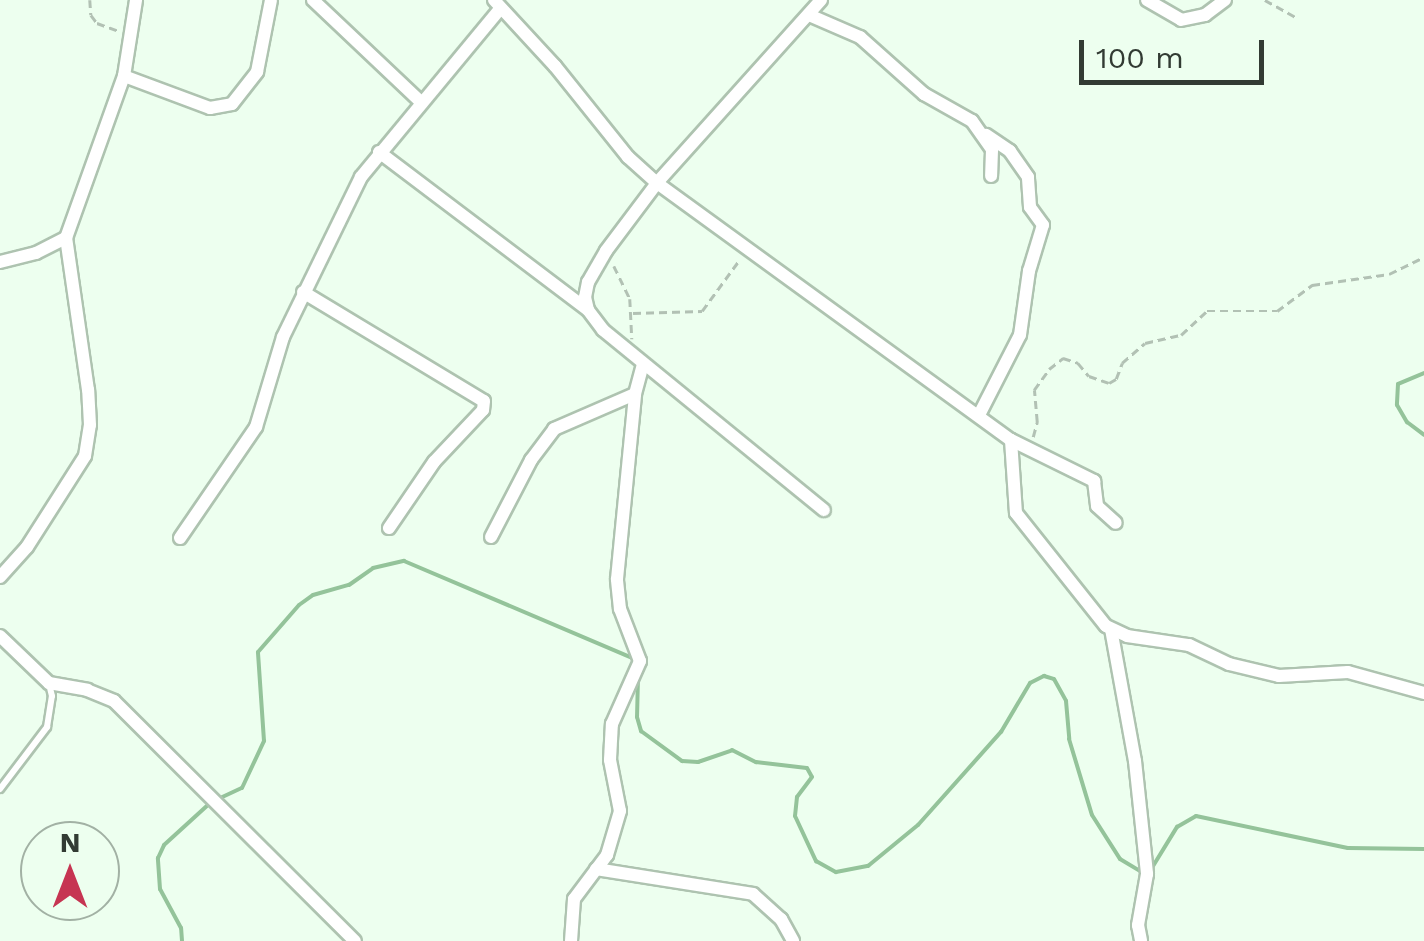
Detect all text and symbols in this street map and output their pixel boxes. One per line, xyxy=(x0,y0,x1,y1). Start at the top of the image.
scale bar xyxy=(1084,20,1269,82)
text: 100 m xyxy=(1096,40,1184,75)
north arrow xyxy=(20,821,120,921)
text: N xyxy=(60,826,80,859)

